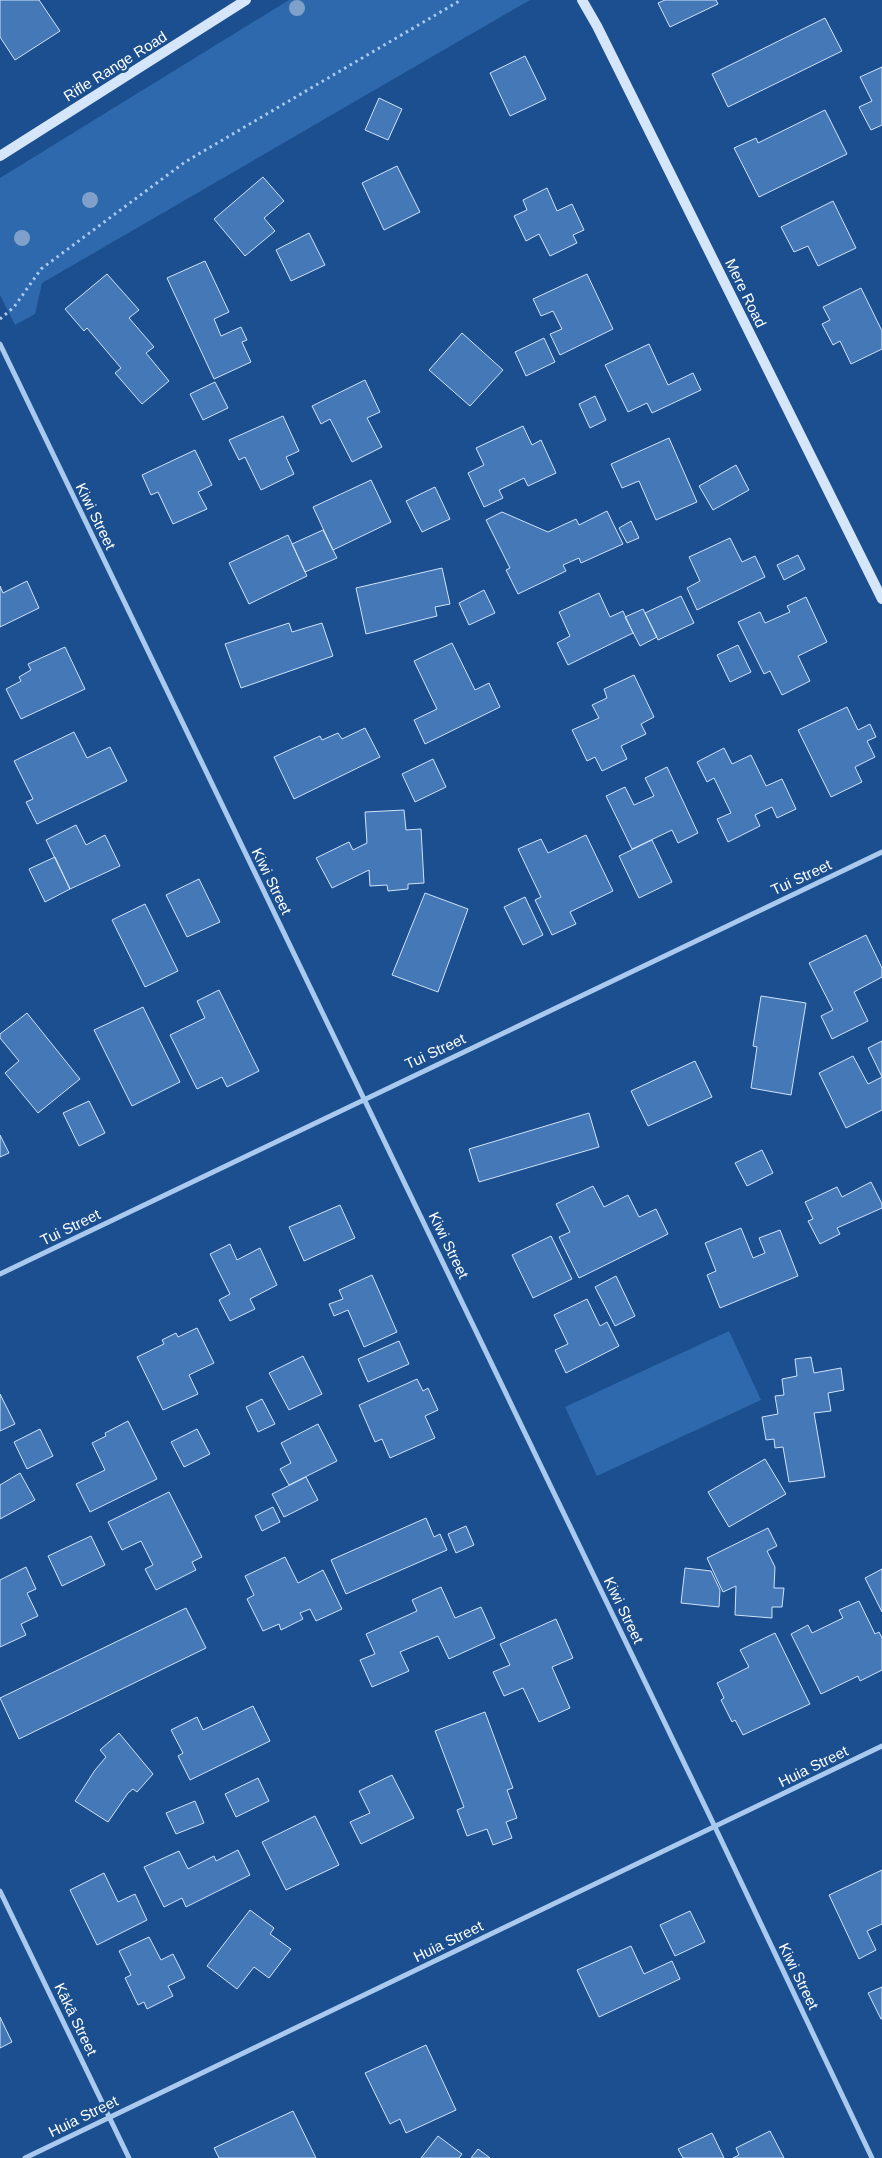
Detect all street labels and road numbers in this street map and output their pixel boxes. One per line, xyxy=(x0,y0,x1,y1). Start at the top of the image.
street label: Rifle Range Road xyxy=(60,27,170,105)
street label: Mere Road xyxy=(722,256,770,330)
street label: Kiwi Street xyxy=(73,480,120,553)
street label: Kiwi Street xyxy=(249,845,296,918)
street label: Tui Street xyxy=(768,855,835,898)
street label: Tui Street xyxy=(402,1029,469,1072)
street label: Tui Street xyxy=(37,1205,103,1249)
street label: Kiwi Street xyxy=(426,1209,473,1282)
street label: Kiwi Street xyxy=(601,1574,648,1647)
street label: Huia Street xyxy=(776,1742,851,1790)
street label: Huia Street xyxy=(411,1917,486,1965)
street label: Kiwi Street xyxy=(776,1940,823,2013)
street label: Kākā Street xyxy=(51,1980,101,2059)
street label: Huia Street xyxy=(46,2092,121,2140)

